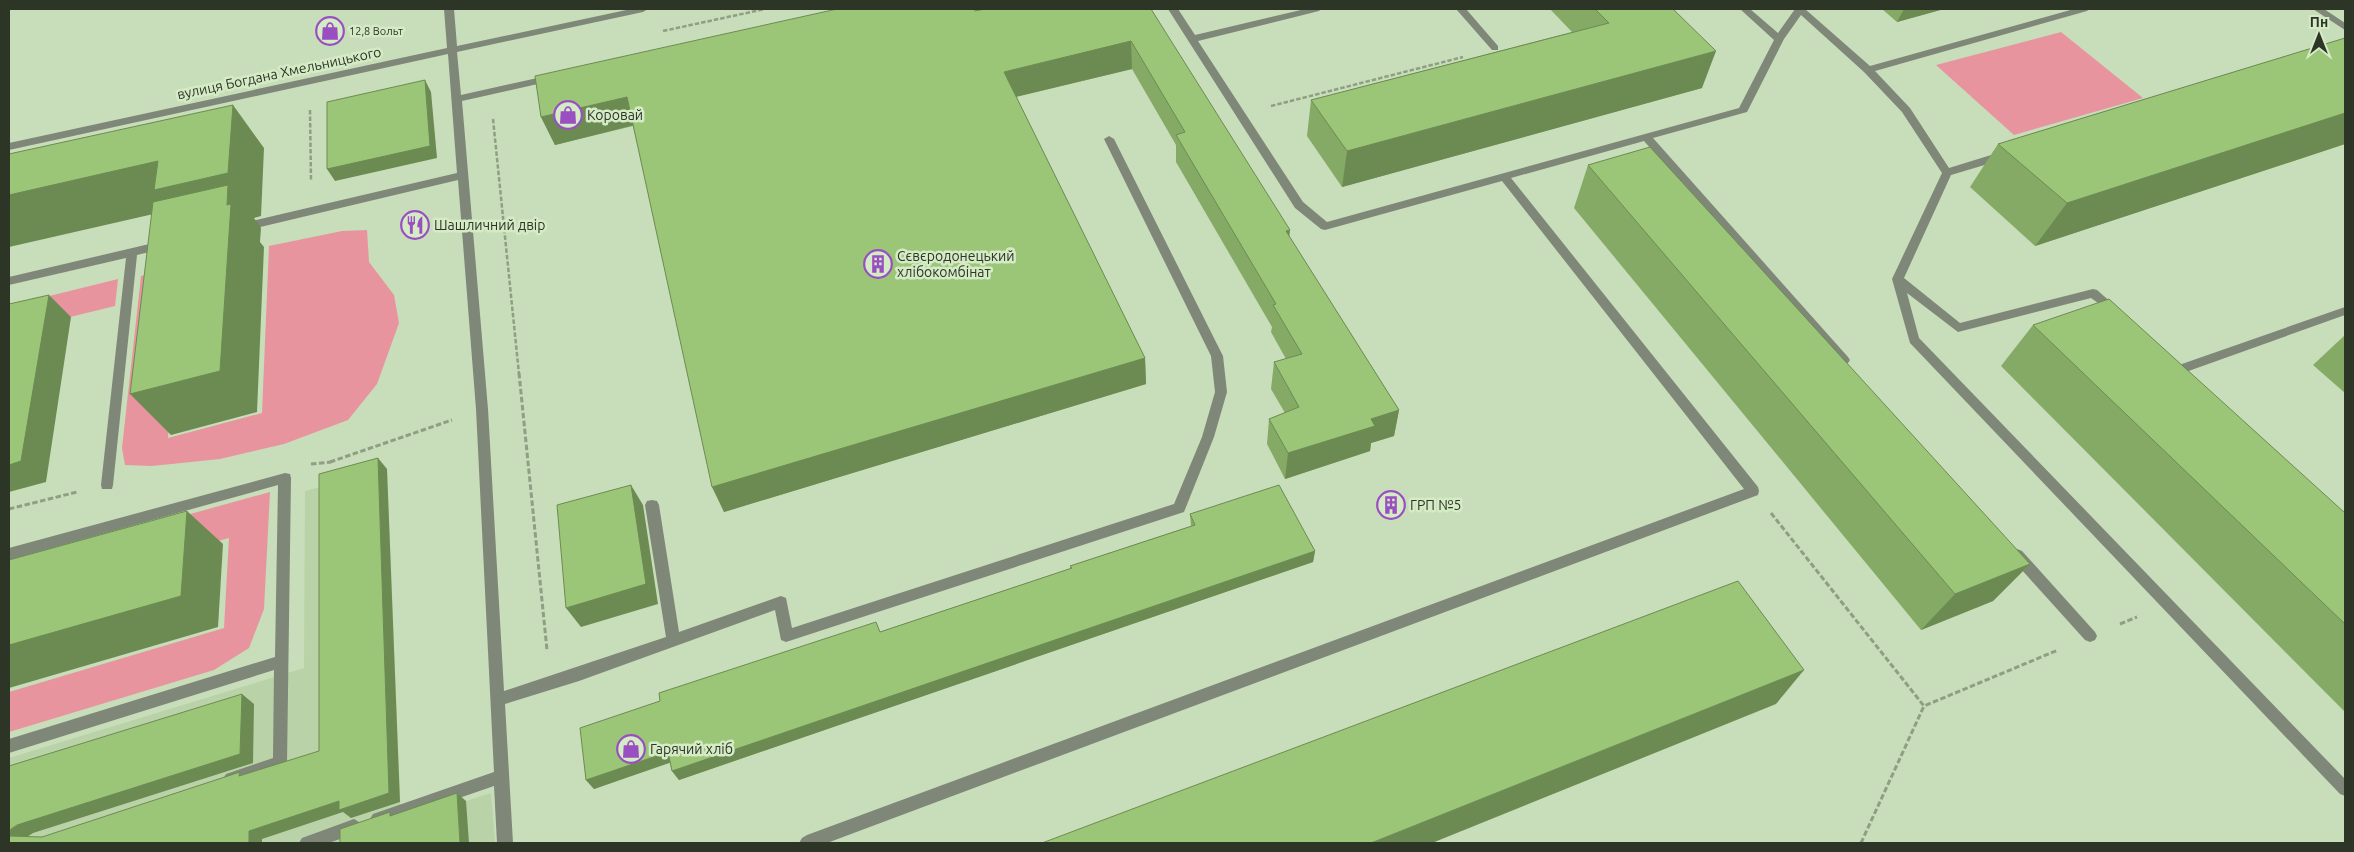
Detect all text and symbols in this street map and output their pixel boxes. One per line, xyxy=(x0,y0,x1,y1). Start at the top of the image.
north arrow xyxy=(2294,10,2344,60)
text: Пн xyxy=(2310,14,2328,30)
shop icon: 12,8 Вольт xyxy=(315,16,345,46)
place label: 12,8 Вольт xyxy=(349,25,403,37)
street label: вулиця Богдана Хмельницького xyxy=(175,44,383,102)
shop icon: Коровай xyxy=(553,100,583,130)
place label: Коровай xyxy=(587,107,643,123)
restaurant icon: Шашличний двір xyxy=(400,210,430,240)
place label: Шашличний двір xyxy=(434,217,545,233)
place label: Сєвєродонецький хлібокомбінат xyxy=(897,248,1015,280)
building icon: Сєвєродонецький хлібокомбінат xyxy=(863,249,893,279)
building icon: ГРП №5 xyxy=(1376,490,1406,520)
place label: ГРП №5 xyxy=(1410,497,1461,513)
shop icon: Гарячий хліб xyxy=(616,734,646,764)
place label: Гарячий хліб xyxy=(650,741,733,757)

